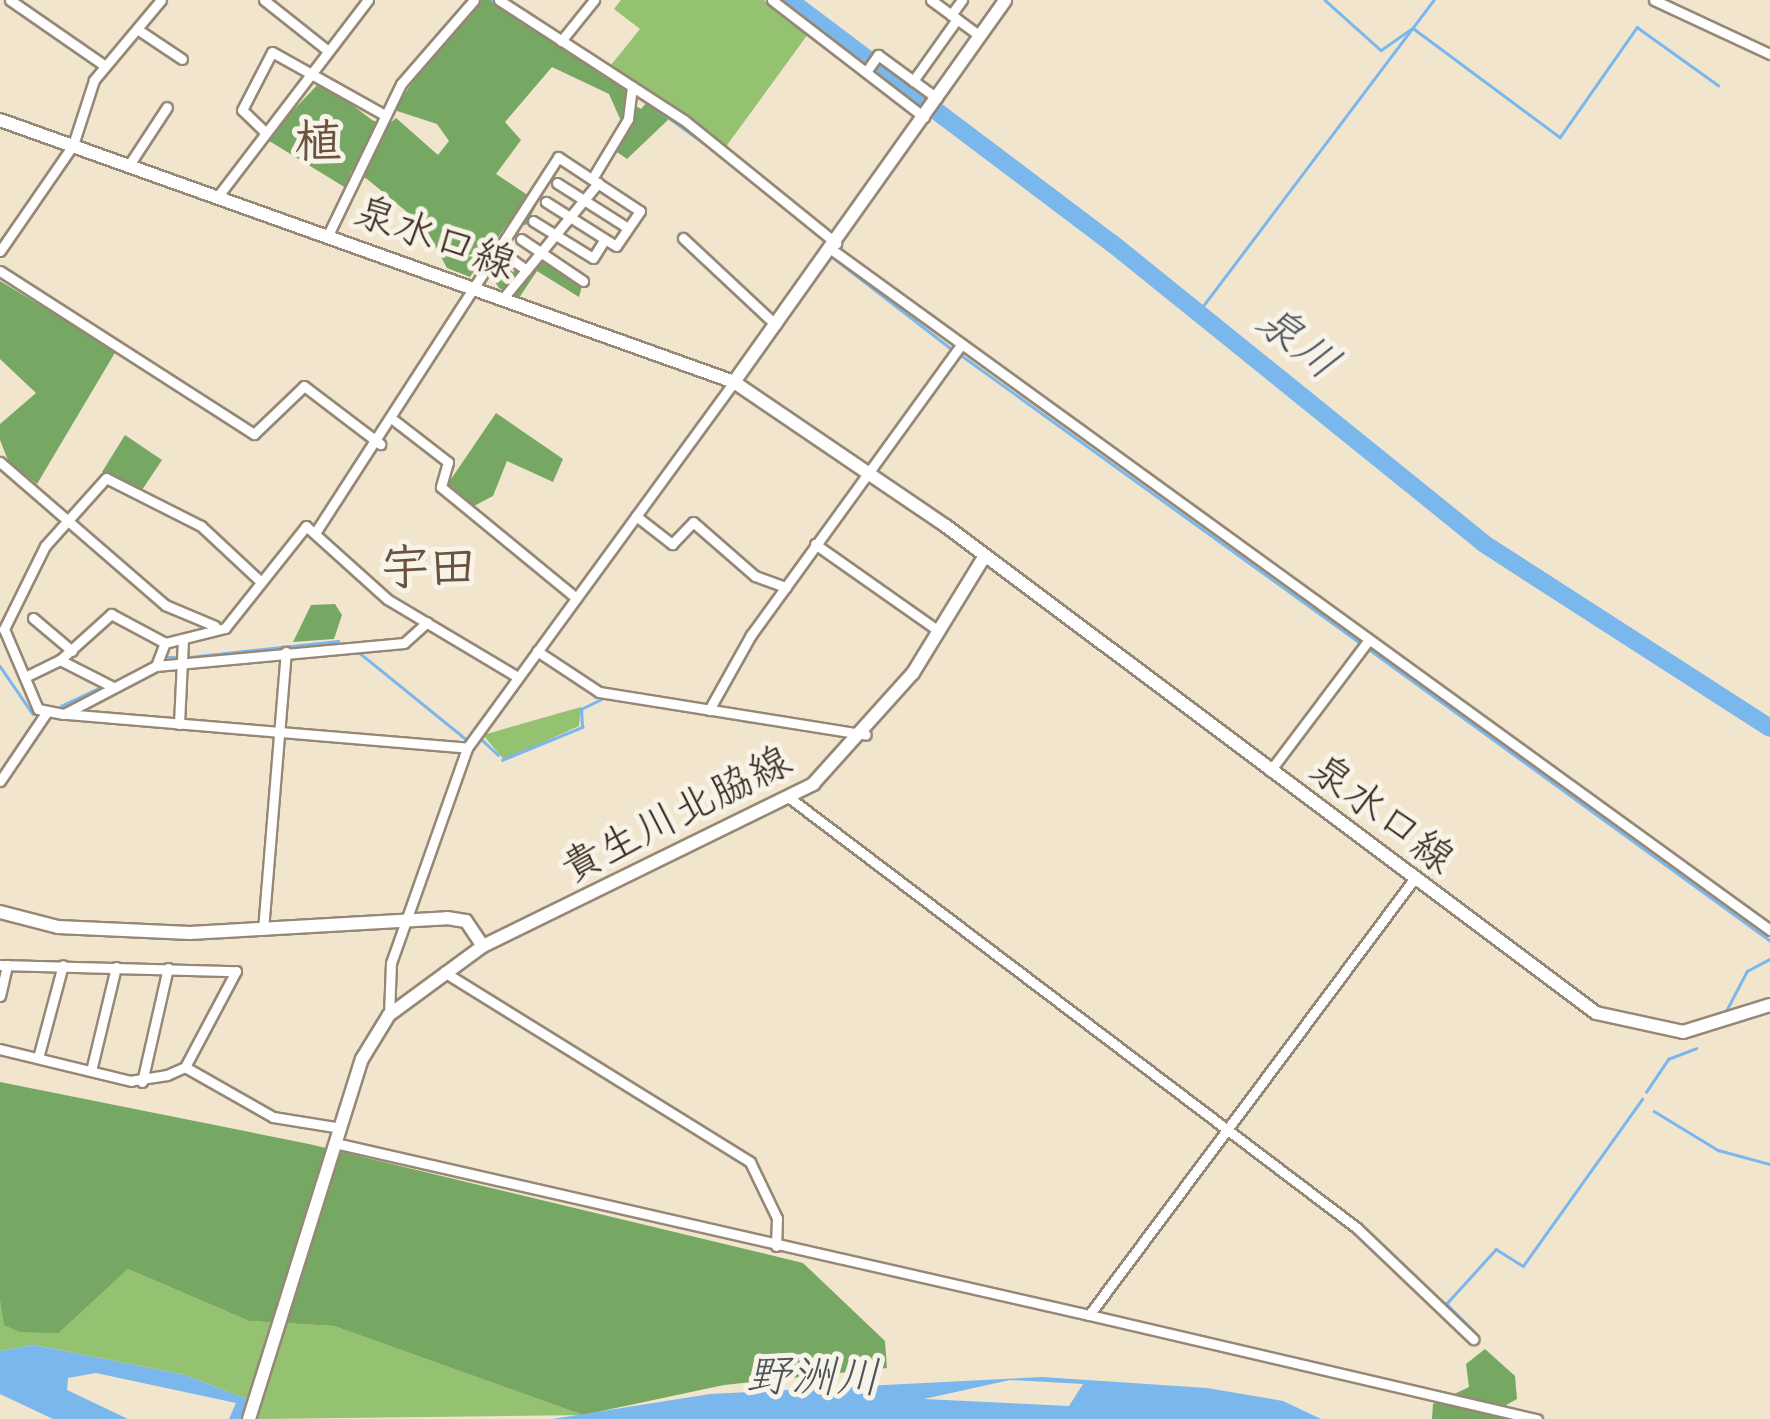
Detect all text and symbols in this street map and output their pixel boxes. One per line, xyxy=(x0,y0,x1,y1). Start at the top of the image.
district label: 植 xyxy=(294,113,342,171)
street label: 泉水口線 xyxy=(347,186,523,290)
water label: 泉川 xyxy=(1246,293,1350,391)
district label: 宇田 xyxy=(381,539,477,597)
street label: 貴生川北脇線 xyxy=(552,735,800,895)
street label: 泉水口線 xyxy=(1300,743,1464,885)
water label: 野洲川 xyxy=(745,1349,881,1405)

